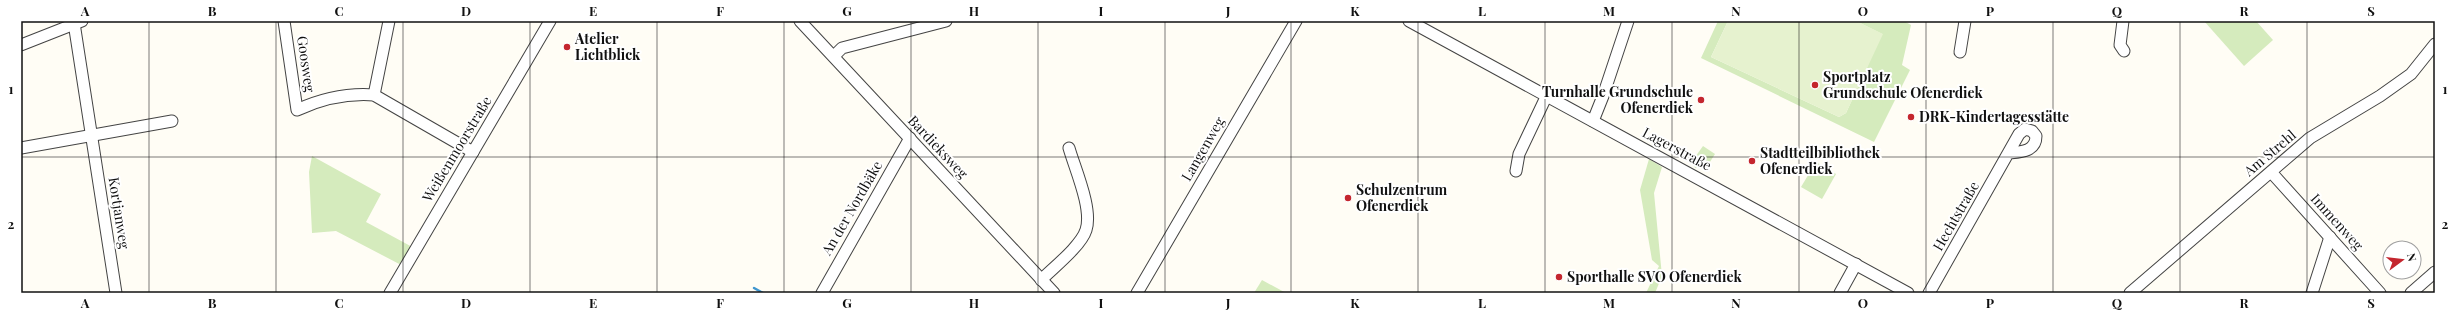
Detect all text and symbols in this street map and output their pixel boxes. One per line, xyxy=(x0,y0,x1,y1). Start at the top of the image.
text: A xyxy=(80,2,90,19)
text: B xyxy=(208,2,217,19)
text: C xyxy=(334,2,344,19)
text: D xyxy=(461,2,471,19)
text: E xyxy=(589,2,597,19)
text: F xyxy=(716,2,724,19)
text: G xyxy=(842,2,852,19)
text: H xyxy=(969,2,979,19)
text: I xyxy=(1099,2,1104,19)
text: J xyxy=(1225,2,1231,19)
text: K xyxy=(1350,2,1360,19)
text: L xyxy=(1478,2,1486,19)
text: M xyxy=(1603,2,1615,19)
text: N xyxy=(1731,2,1741,19)
text: O xyxy=(1858,2,1868,19)
text: P xyxy=(1986,2,1995,19)
text: Q xyxy=(2112,2,2123,19)
text: R xyxy=(2240,2,2250,19)
text: S xyxy=(2367,2,2375,19)
place label: Atelier Lichtblick xyxy=(574,29,641,64)
street label: Goosweg xyxy=(293,35,320,94)
marker: Atelier Lichtblick xyxy=(562,42,572,52)
place label: Sportplatz Grundschule Ofenerdiek xyxy=(1823,67,1984,102)
text: 1 xyxy=(9,80,14,97)
marker: Sportplatz Grundschule Ofenerdiek xyxy=(1810,80,1820,90)
text: 1 xyxy=(2443,80,2448,97)
place label: Turnhalle Grundschule Ofenerdiek xyxy=(1542,82,1694,117)
street label: Weißenmoorstraße xyxy=(417,92,496,206)
marker: Turnhalle Grundschule Ofenerdiek xyxy=(1696,95,1706,105)
place label: DRK-Kindertagesstätte xyxy=(1919,107,2069,126)
street label: Bardieksweg xyxy=(904,111,973,183)
marker: DRK-Kindertagesstätte xyxy=(1906,112,1916,122)
street label: Langenweg xyxy=(1177,113,1229,184)
street label: Lagerstraße xyxy=(1639,122,1715,175)
street label: Am Strehl xyxy=(2239,125,2300,181)
place label: Stadtteilbibliothek Ofenerdiek xyxy=(1760,143,1881,178)
marker: Stadtteilbibliothek Ofenerdiek xyxy=(1747,156,1757,166)
street label: An der Nordbäke xyxy=(816,157,886,259)
street label: Kortjanweg xyxy=(104,176,135,251)
street label: Hechtstraße xyxy=(1928,178,1983,254)
place label: Schulzentrum Ofenerdiek xyxy=(1356,180,1448,215)
street label: Immenweg xyxy=(2307,189,2368,255)
marker: Schulzentrum Ofenerdiek xyxy=(1343,193,1353,203)
text: 2 xyxy=(8,215,15,232)
text: 2 xyxy=(2442,215,2449,232)
north arrow xyxy=(2382,240,2422,280)
text: N xyxy=(2404,252,2420,263)
place label: Sporthalle SVO Ofenerdiek xyxy=(1567,267,1742,286)
marker: Sporthalle SVO Ofenerdiek xyxy=(1554,272,1564,282)
text: A xyxy=(80,294,90,311)
text: B xyxy=(208,294,217,311)
text: C xyxy=(334,294,344,311)
text: D xyxy=(461,294,471,311)
text: E xyxy=(589,294,597,311)
text: F xyxy=(716,294,724,311)
text: G xyxy=(842,294,852,311)
text: H xyxy=(969,294,979,311)
text: I xyxy=(1099,294,1104,311)
text: J xyxy=(1225,294,1231,311)
text: K xyxy=(1350,294,1360,311)
text: L xyxy=(1478,294,1486,311)
text: M xyxy=(1603,294,1615,311)
text: N xyxy=(1731,294,1741,311)
text: O xyxy=(1858,294,1868,311)
text: P xyxy=(1986,294,1995,311)
text: Q xyxy=(2112,294,2123,311)
text: R xyxy=(2240,294,2250,311)
text: S xyxy=(2367,294,2375,311)

